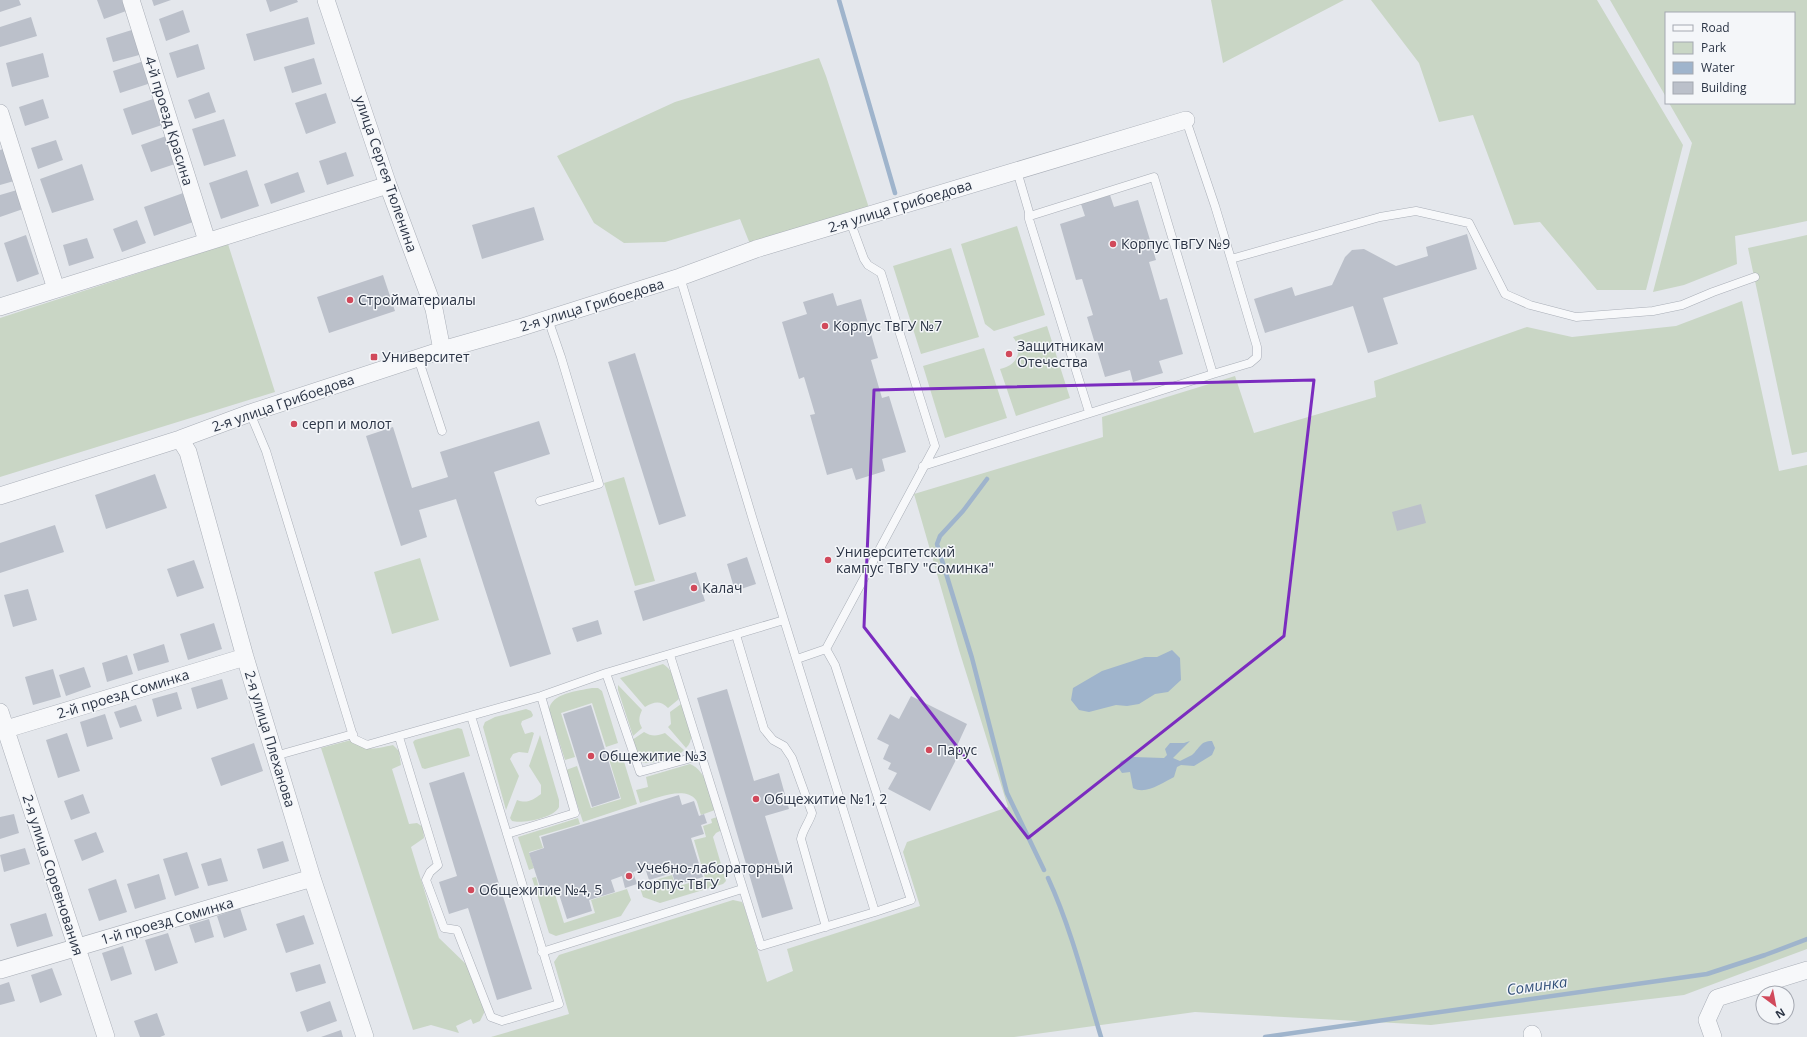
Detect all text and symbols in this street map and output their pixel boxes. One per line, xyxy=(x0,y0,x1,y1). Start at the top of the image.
legend xyxy=(1665,12,1795,104)
text: Road xyxy=(1701,19,1730,36)
text: Park xyxy=(1701,39,1727,56)
street label: 4-й проезд Красина xyxy=(141,54,198,188)
text: Water xyxy=(1701,59,1735,76)
text: Building xyxy=(1701,79,1747,96)
street label: улица Сергея Тюленина xyxy=(351,93,422,255)
street label: 2-я улица Грибоедова xyxy=(826,175,974,236)
place label: Корпус ТвГУ №9 xyxy=(1121,234,1230,253)
marker: Корпус ТвГУ №9 xyxy=(1108,239,1118,249)
street label: 2-я улица Грибоедова xyxy=(518,274,666,335)
place label: Стройматериалы xyxy=(358,290,476,309)
marker: Стройматериалы xyxy=(345,295,355,305)
place label: Корпус ТвГУ №7 xyxy=(833,316,942,335)
marker: Корпус ТвГУ №7 xyxy=(820,321,830,331)
place label: Защитникам Отечества xyxy=(1017,336,1104,371)
place label: Университет xyxy=(382,347,470,366)
marker: Защитникам Отечества xyxy=(1004,349,1014,359)
marker: Университет xyxy=(369,352,379,362)
street label: 2-я улица Грибоедова xyxy=(209,369,357,436)
place label: серп и молот xyxy=(302,414,392,433)
marker: серп и молот xyxy=(289,419,299,429)
place label: Университетский кампус ТвГУ "Соминка" xyxy=(836,542,994,577)
marker: Университетский кампус ТвГУ "Соминка" xyxy=(823,555,833,565)
place label: Калач xyxy=(702,578,743,597)
marker: Калач xyxy=(689,583,699,593)
street label: 2-й проезд Соминка xyxy=(54,664,191,723)
street label: 2-я улица Плеханова xyxy=(241,668,300,810)
place label: Парус xyxy=(937,740,978,759)
marker: Парус xyxy=(924,745,934,755)
place label: Общежитие №3 xyxy=(599,746,707,765)
marker: Общежитие №3 xyxy=(586,751,596,761)
place label: Общежитие №1, 2 xyxy=(764,789,887,808)
street label: 2-я улица Соревнования xyxy=(18,792,89,958)
marker: Общежитие №1, 2 xyxy=(751,794,761,804)
place label: Учебно-лабораторный корпус ТвГУ xyxy=(637,858,793,893)
marker: Учебно-лабораторный корпус ТвГУ xyxy=(624,871,634,881)
place label: Общежитие №4, 5 xyxy=(479,880,602,899)
marker: Общежитие №4, 5 xyxy=(466,885,476,895)
street label: 1-й проезд Соминка xyxy=(98,892,235,949)
water label: Соминка xyxy=(1505,971,1569,999)
north arrow xyxy=(1755,985,1795,1025)
text: N xyxy=(1773,1005,1788,1023)

